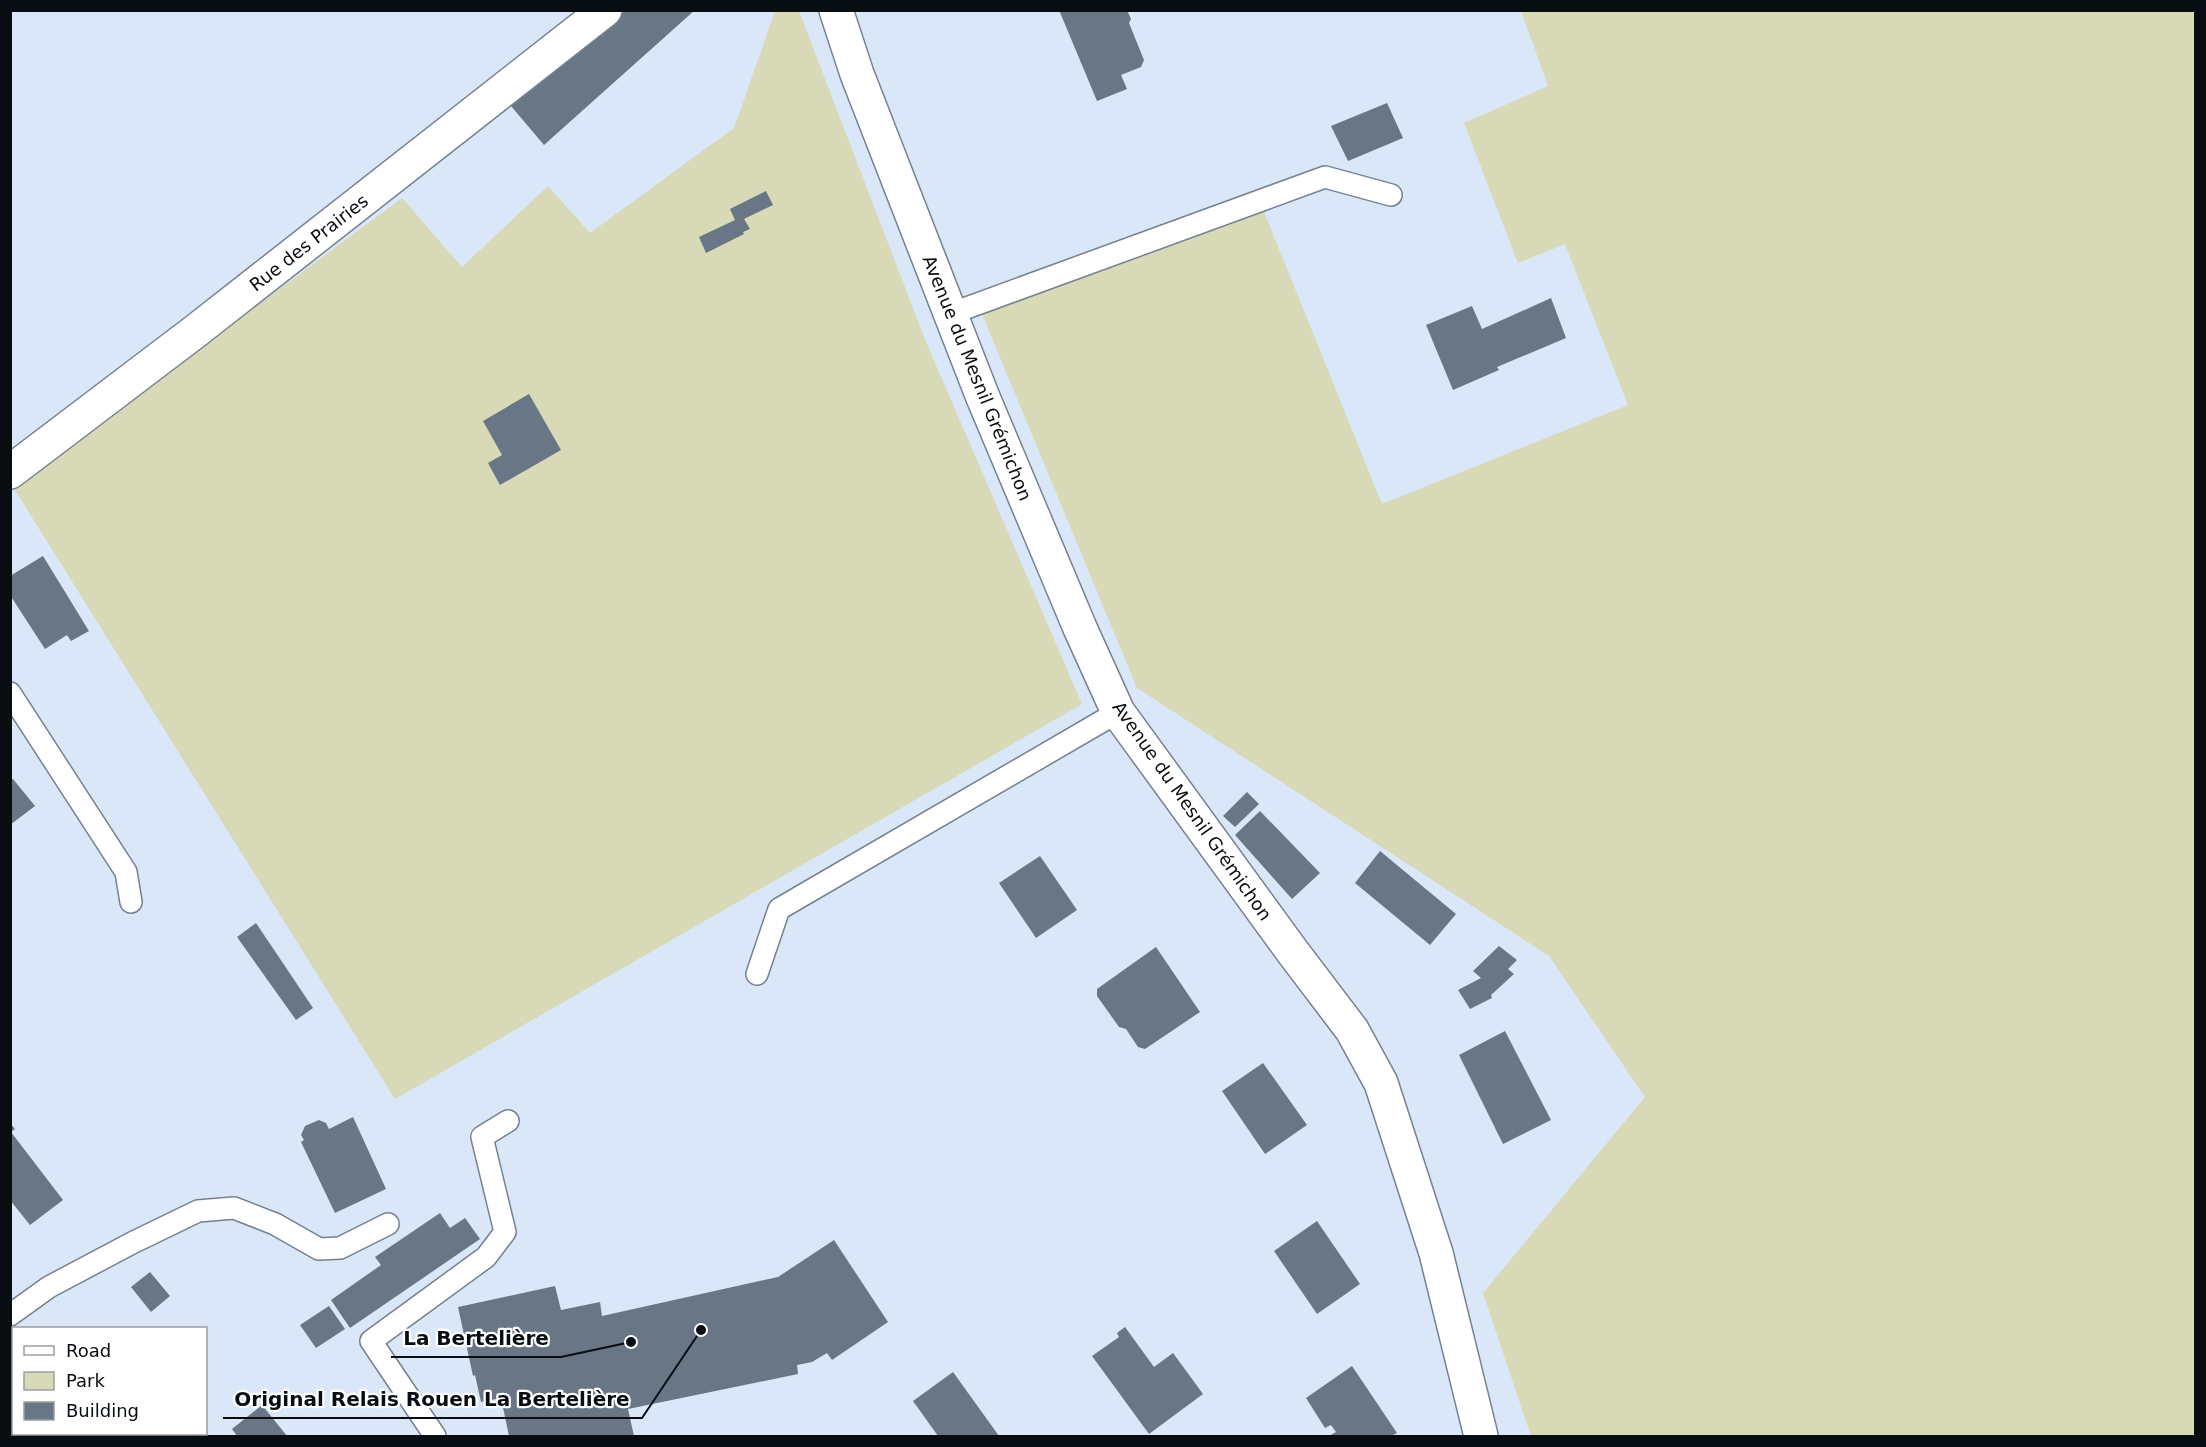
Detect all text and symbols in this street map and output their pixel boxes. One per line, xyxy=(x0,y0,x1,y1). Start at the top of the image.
street label: Rue des Prairies xyxy=(245,190,372,295)
street label: Avenue du Mesnil Grémichon xyxy=(919,252,1036,503)
street label: Avenue du Mesnil Grémichon xyxy=(1109,697,1276,924)
callout: La Bertelière xyxy=(391,1319,561,1357)
text: La Bertelière xyxy=(403,1326,549,1350)
legend xyxy=(12,1327,207,1435)
text: Road xyxy=(66,1340,111,1361)
text: Park xyxy=(66,1370,105,1391)
callout: Original Relais Rouen La Bertelière xyxy=(223,1380,642,1418)
text: Original Relais Rouen La Bertelière xyxy=(234,1387,630,1411)
text: Building xyxy=(66,1400,139,1421)

